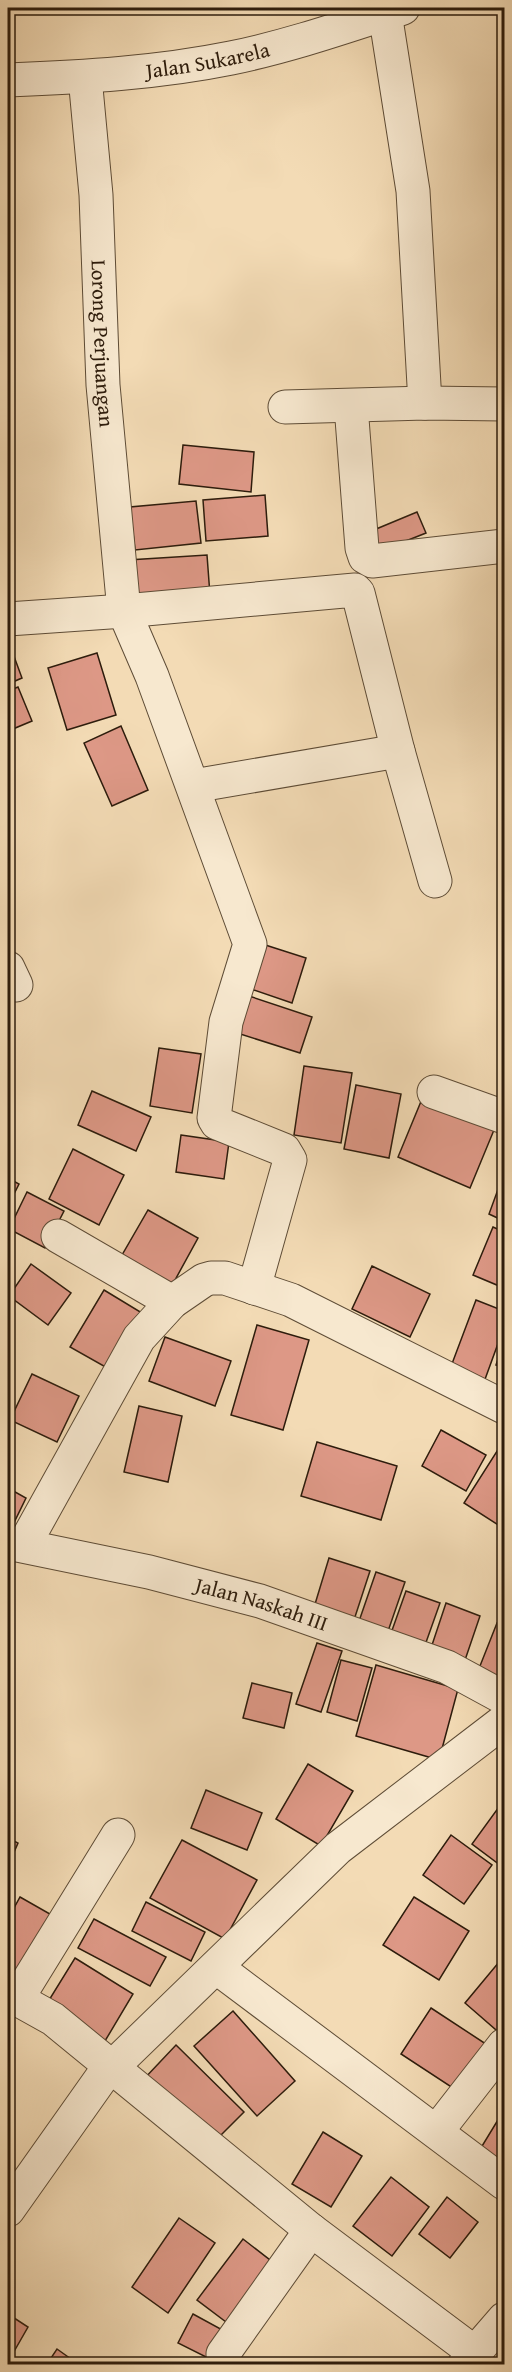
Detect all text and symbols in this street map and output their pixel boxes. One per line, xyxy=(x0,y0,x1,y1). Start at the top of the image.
street label: Jalan Sukarela xyxy=(141,34,273,86)
street label: Lorong Perjuangan xyxy=(83,259,123,429)
street label: Jalan Naskah III xyxy=(189,1568,332,1639)

